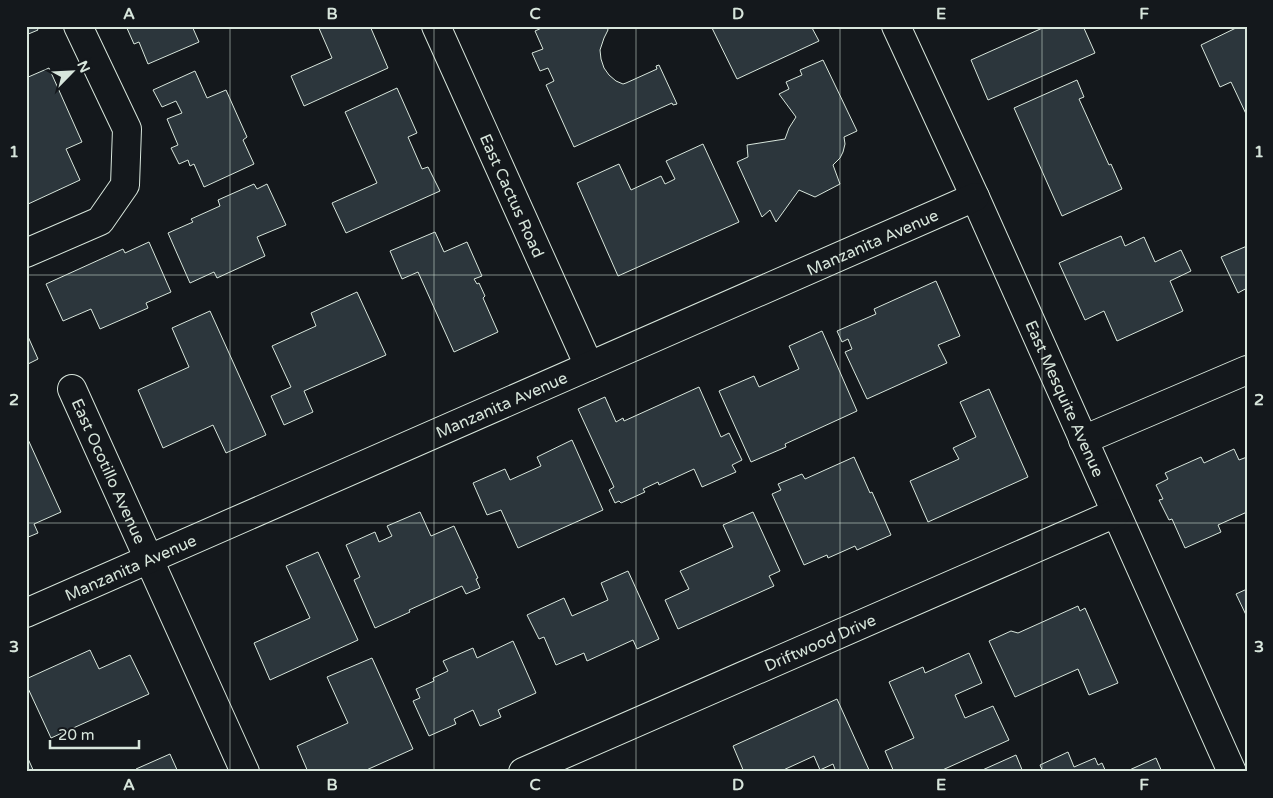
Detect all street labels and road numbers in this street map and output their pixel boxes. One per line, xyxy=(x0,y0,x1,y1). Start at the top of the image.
street label: East Cactus Road xyxy=(475,131,548,261)
street label: Manzanita Avenue xyxy=(804,205,941,281)
street label: East Mesquite Avenue xyxy=(1020,317,1108,480)
street label: Manzanita Avenue xyxy=(433,368,571,443)
street label: East Ocotillo Avenue xyxy=(67,396,150,547)
street label: Manzanita Avenue xyxy=(62,531,200,606)
street label: Driftwood Drive xyxy=(761,610,879,676)

